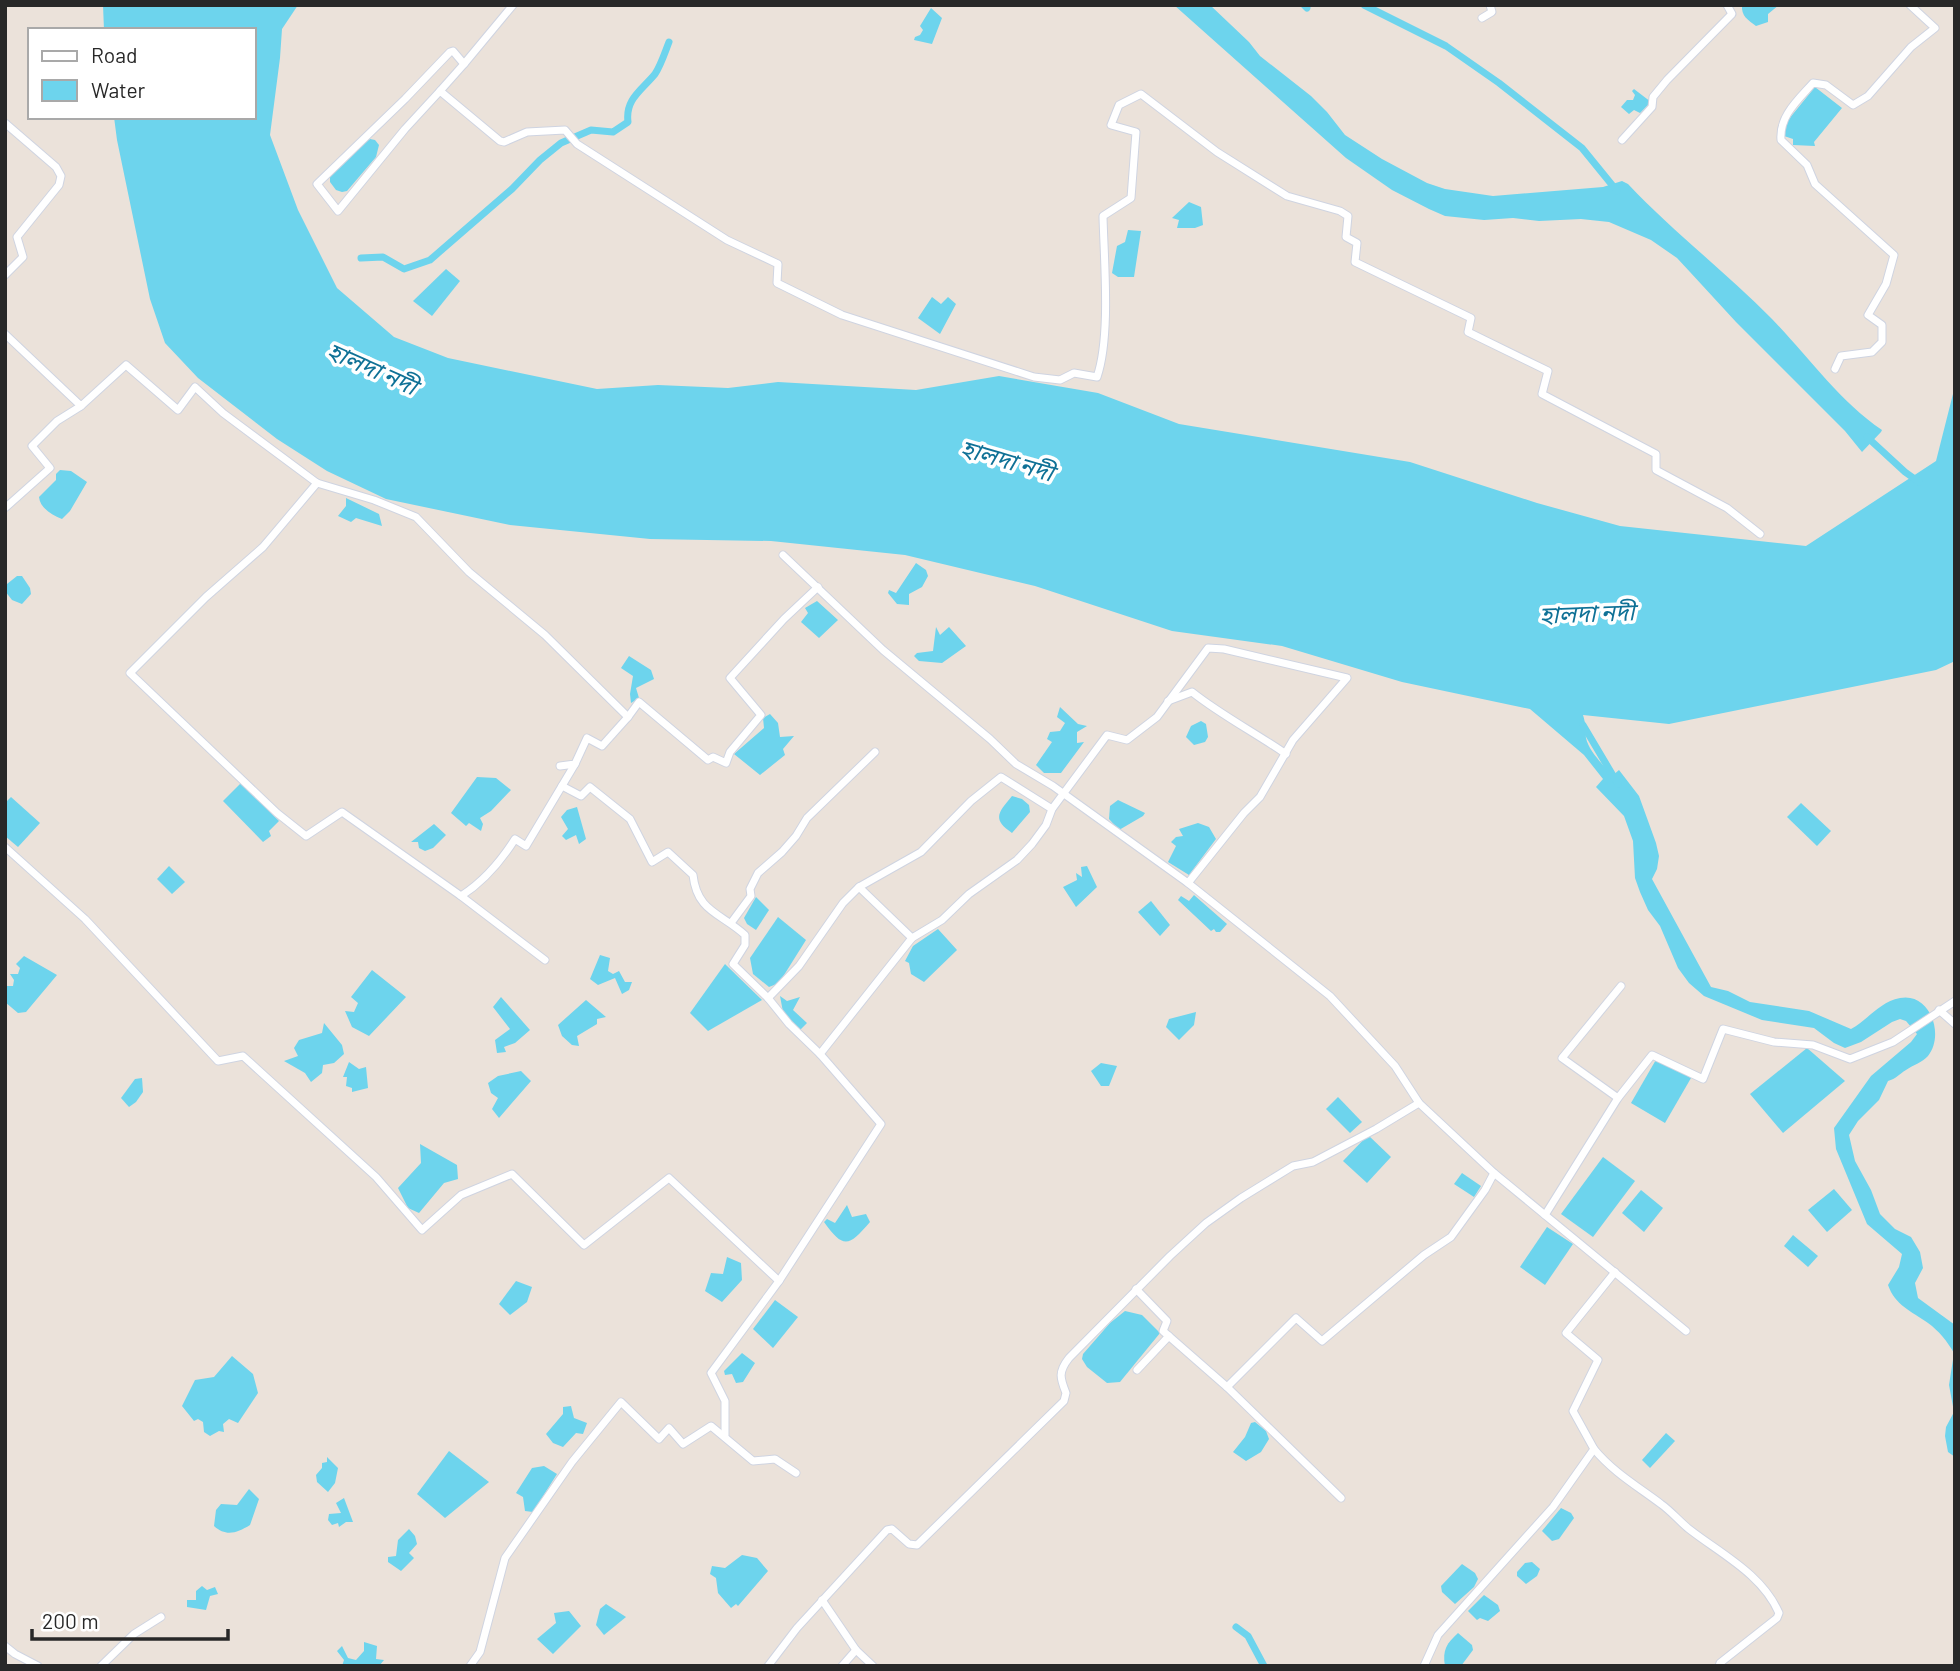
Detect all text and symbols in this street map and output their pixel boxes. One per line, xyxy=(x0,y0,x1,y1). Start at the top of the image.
legend xyxy=(28,28,256,119)
text: Road xyxy=(91,42,137,67)
text: Water xyxy=(91,77,146,102)
water label: হালদা নদী xyxy=(323,335,426,402)
water label: হালদা নদী xyxy=(958,433,1062,488)
water label: হালদা নদী xyxy=(1539,596,1640,629)
scale bar xyxy=(32,1598,228,1642)
text: 200 m xyxy=(42,1608,99,1633)

